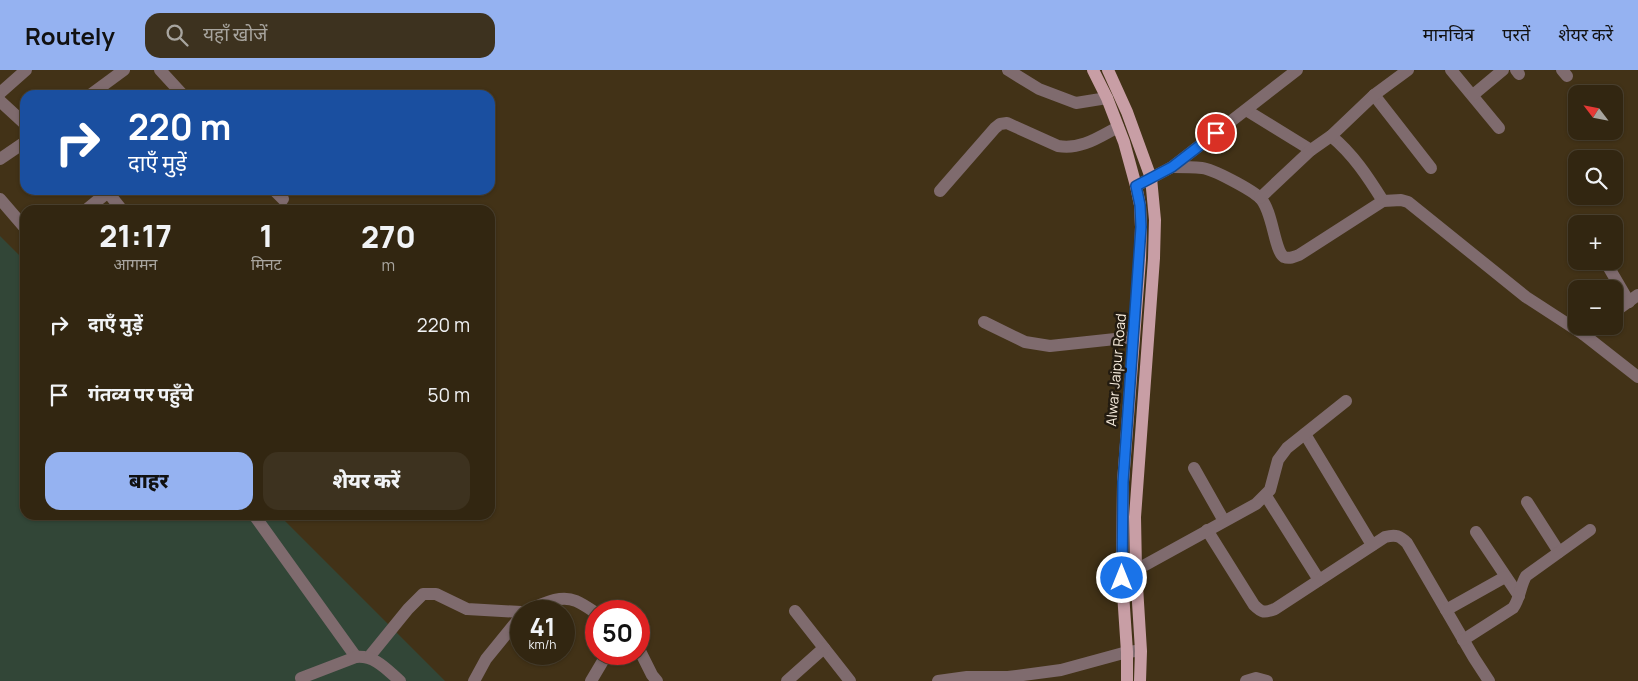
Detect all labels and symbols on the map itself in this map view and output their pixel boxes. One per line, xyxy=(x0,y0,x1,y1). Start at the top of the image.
north arrow xyxy=(1568,85,1622,140)
pin xyxy=(1195,112,1237,154)
street label: Alwar Jaipur Road xyxy=(1101,313,1130,427)
position arrow xyxy=(1095,551,1147,603)
speed limit sign: 50 xyxy=(585,600,650,665)

